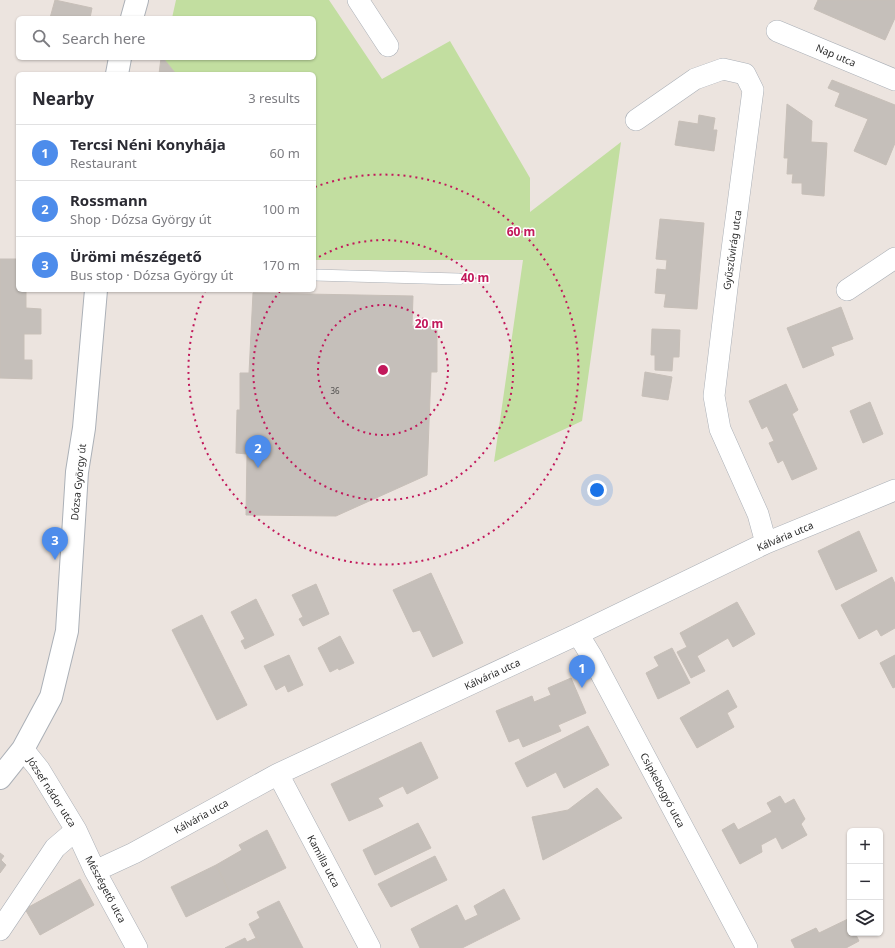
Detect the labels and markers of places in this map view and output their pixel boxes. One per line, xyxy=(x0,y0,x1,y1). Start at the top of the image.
centre of rings xyxy=(376,363,390,377)
pin: 2 xyxy=(245,435,271,468)
pin: 3 xyxy=(42,527,68,560)
pin: 1 xyxy=(569,655,595,688)

